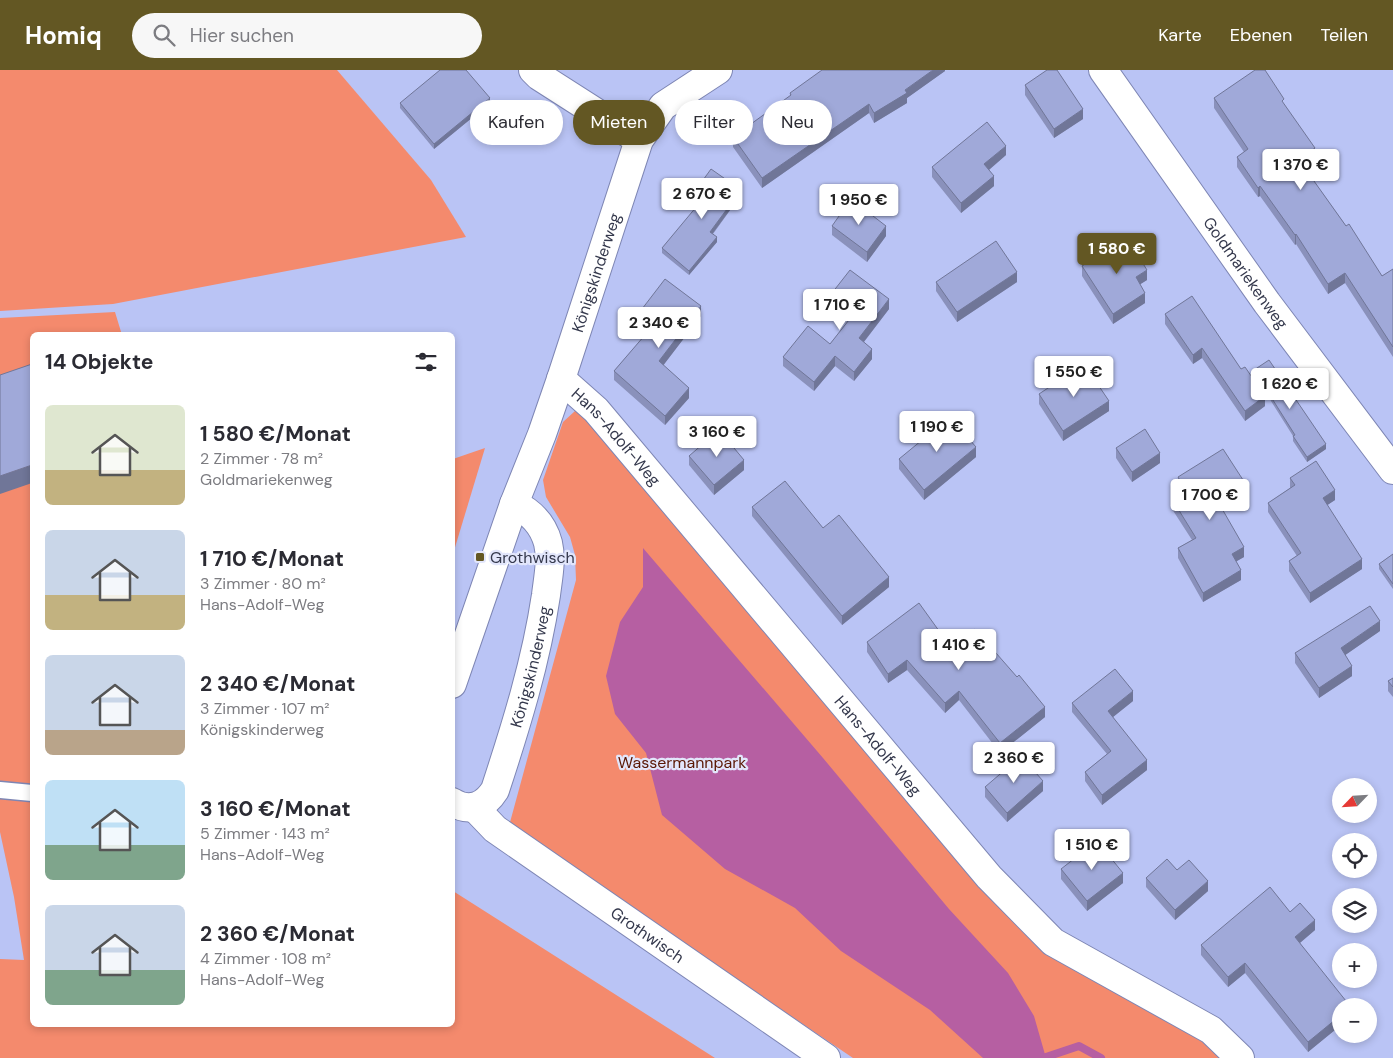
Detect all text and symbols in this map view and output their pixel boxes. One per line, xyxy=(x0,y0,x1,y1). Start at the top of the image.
search box xyxy=(132,13,482,58)
text: Homiq xyxy=(25,20,102,51)
icon: search xyxy=(150,21,178,49)
text: Hier suchen xyxy=(190,23,294,48)
text: Karte xyxy=(1158,23,1202,47)
text: Ebenen xyxy=(1230,23,1292,47)
text: Teilen xyxy=(1320,23,1368,47)
chip: Kaufen xyxy=(470,100,563,145)
chip: Mieten xyxy=(573,100,665,145)
chip: Filter xyxy=(675,100,753,145)
chip: Neu xyxy=(763,100,832,145)
pin: 1 370 € xyxy=(1255,148,1347,191)
text: 1 370 € xyxy=(1273,154,1329,175)
pin: 2 670 € xyxy=(656,178,748,220)
text: 2 670 € xyxy=(672,183,732,204)
pin: 1 950 € xyxy=(813,184,905,226)
text: 1 950 € xyxy=(830,189,888,210)
street label: Königskinderweg xyxy=(567,210,626,335)
street label: Goldmariekenweg xyxy=(1199,213,1293,333)
pin: 1 580 € xyxy=(1071,232,1163,275)
text: 1 580 € xyxy=(1088,238,1146,259)
pin: 1 710 € xyxy=(794,288,886,331)
text: 1 710 € xyxy=(814,294,866,315)
pin: 2 340 € xyxy=(613,306,705,349)
text: 2 340 € xyxy=(629,312,689,333)
text: 14 Objekte xyxy=(45,348,153,376)
icon: filters xyxy=(412,348,440,376)
pin: 1 550 € xyxy=(1028,356,1120,398)
text: 1 550 € xyxy=(1045,361,1103,382)
pin: 1 620 € xyxy=(1244,368,1336,410)
text: 1 620 € xyxy=(1262,373,1318,394)
street label: Hans-Adolf-Weg xyxy=(567,383,665,490)
pin: 1 190 € xyxy=(891,410,983,453)
pin: 3 160 € xyxy=(671,416,763,458)
text: 1 190 € xyxy=(910,416,964,437)
text: 1 580 €/Monat xyxy=(200,420,351,448)
text: 3 160 € xyxy=(688,421,746,442)
icon: home xyxy=(85,425,145,485)
text: 2 Zimmer · 78 m² xyxy=(200,448,323,469)
text: Goldmariekenweg xyxy=(200,469,333,490)
pin: 1 700 € xyxy=(1164,478,1256,521)
text: 1 700 € xyxy=(1181,484,1239,505)
text: 1 710 €/Monat xyxy=(200,545,344,573)
place label: Grothwisch xyxy=(490,547,575,568)
icon: home xyxy=(85,550,145,610)
marker: Grothwisch xyxy=(474,551,486,563)
text: 3 Zimmer · 80 m² xyxy=(200,573,326,594)
text: Hans-Adolf-Weg xyxy=(200,594,324,615)
street label: Königskinderweg xyxy=(505,604,555,730)
pin: 1 410 € xyxy=(913,628,1005,671)
text: 1 410 € xyxy=(932,634,986,655)
text: 2 340 €/Monat xyxy=(200,670,355,698)
icon: home xyxy=(85,675,145,735)
street label: Hans-Adolf-Weg xyxy=(830,691,926,800)
text: 3 Zimmer · 107 m² xyxy=(200,698,329,719)
text: Königskinderweg xyxy=(200,719,324,740)
pin: 2 360 € xyxy=(968,742,1060,784)
text: 2 360 € xyxy=(984,747,1044,768)
park label: Wassermannpark xyxy=(618,752,746,773)
north arrow xyxy=(1332,778,1378,822)
map controls xyxy=(1332,778,1377,1043)
text: 3 160 €/Monat xyxy=(200,795,350,823)
icon: home xyxy=(85,800,145,860)
text: 5 Zimmer · 143 m² xyxy=(200,823,330,844)
pin: 1 510 € xyxy=(1046,828,1138,871)
button: locate xyxy=(1332,833,1377,878)
text: 1 510 € xyxy=(1065,834,1119,855)
text: Hans-Adolf-Weg xyxy=(200,844,324,865)
button: layers xyxy=(1332,888,1377,933)
street label: Grothwisch xyxy=(606,902,688,968)
text: 2 360 €/Monat xyxy=(200,920,355,948)
icon: home xyxy=(85,925,145,985)
button: + xyxy=(1332,943,1377,988)
text: 4 Zimmer · 108 m² xyxy=(200,948,331,969)
text: Hans-Adolf-Weg xyxy=(200,969,324,990)
button: − xyxy=(1332,998,1377,1043)

